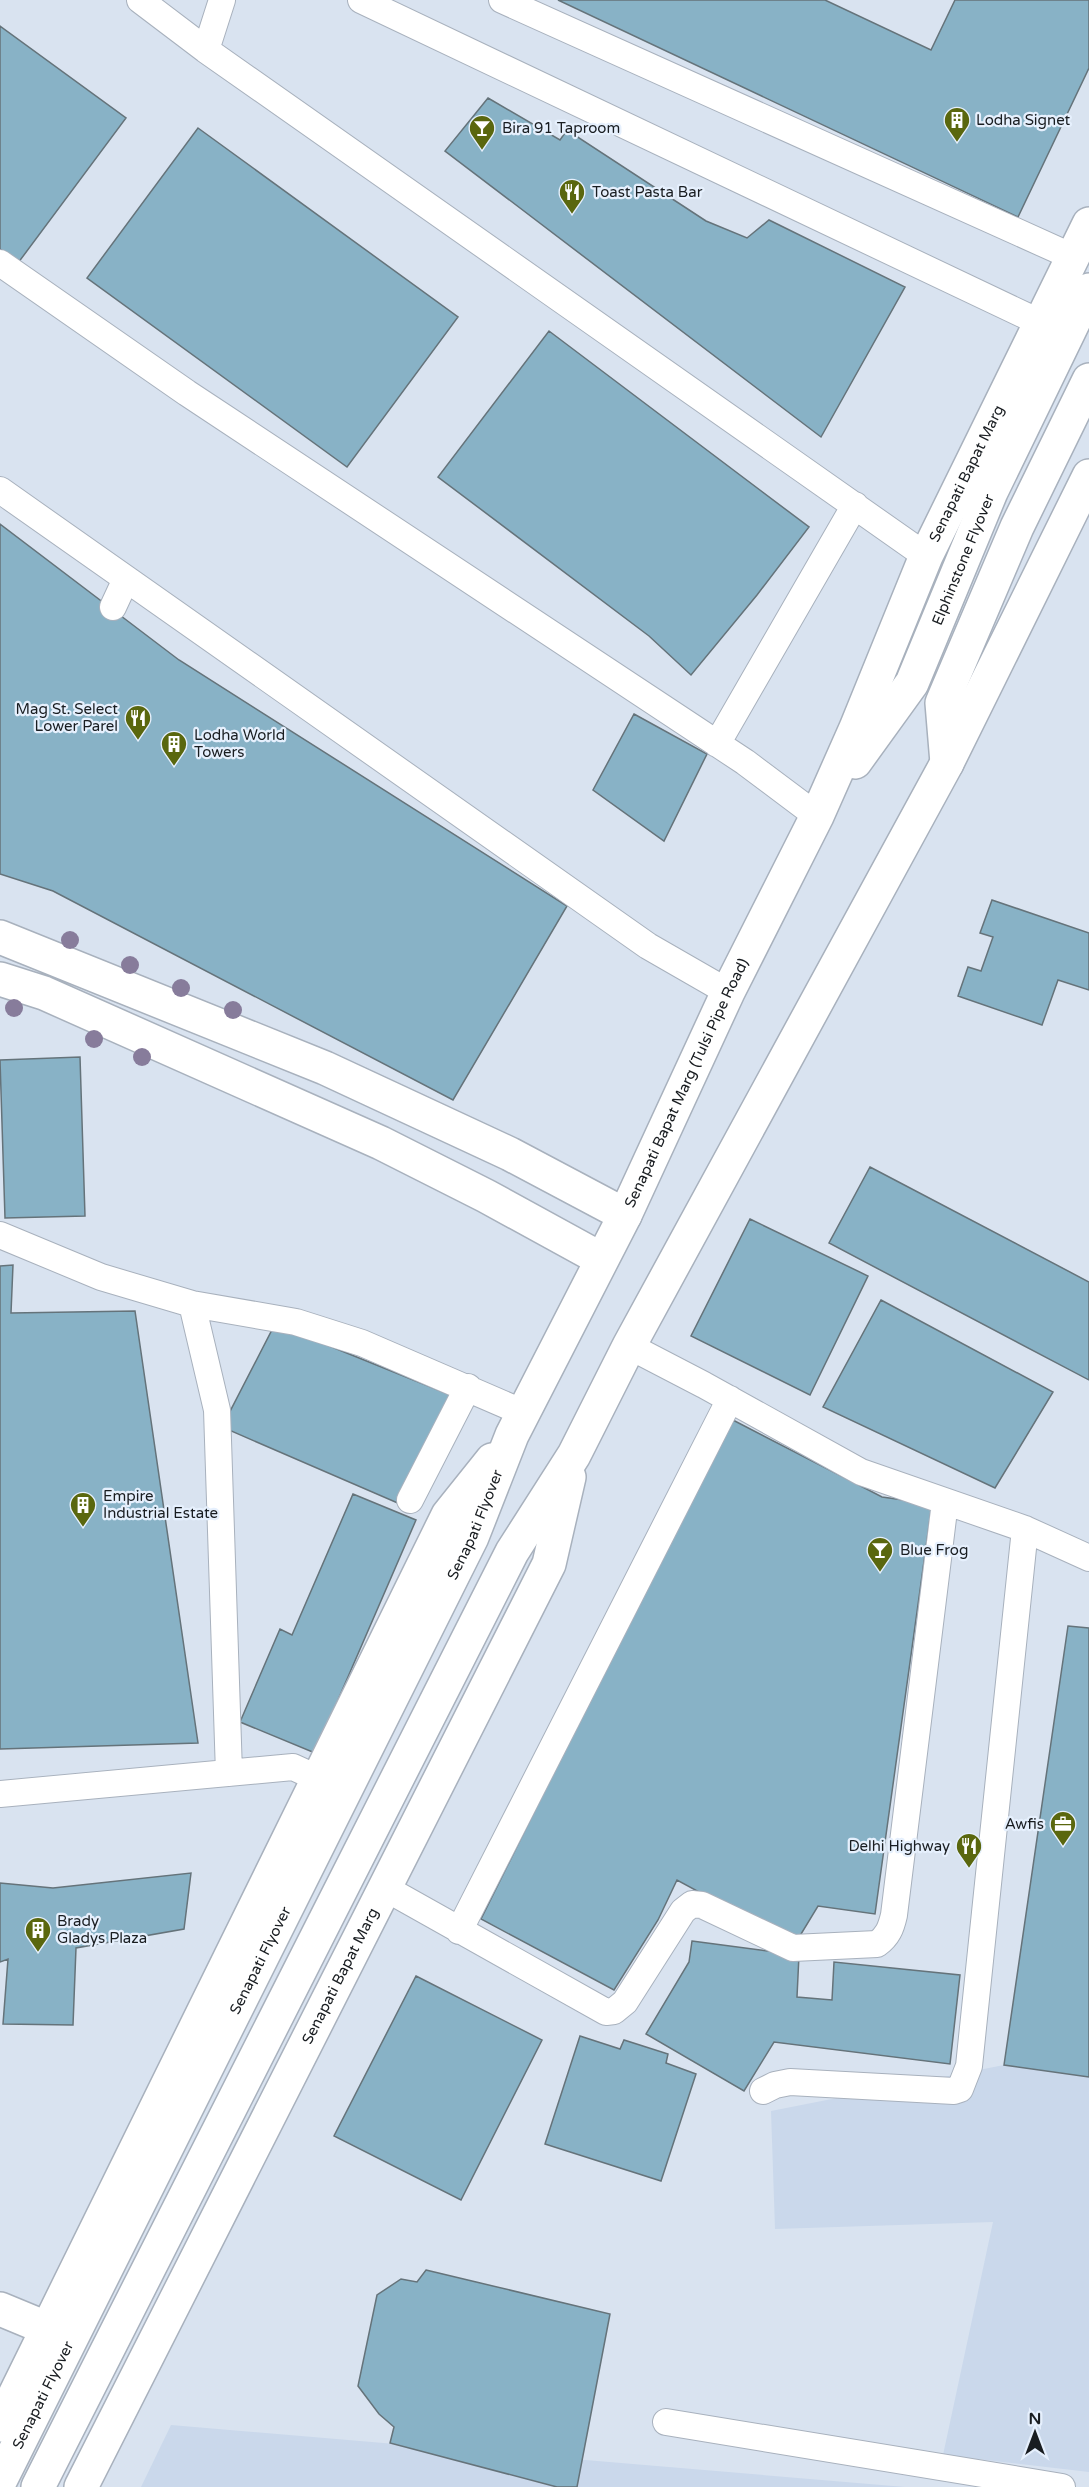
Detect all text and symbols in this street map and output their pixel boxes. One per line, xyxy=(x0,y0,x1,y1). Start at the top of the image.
building icon: Lodha Signet xyxy=(942,105,972,143)
place label: Lodha Signet xyxy=(976,111,1071,129)
bar icon: Bira 91 Taproom xyxy=(467,113,497,151)
place label: Bira 91 Taproom xyxy=(502,119,620,137)
restaurant icon: Toast Pasta Bar xyxy=(557,177,587,215)
place label: Toast Pasta Bar xyxy=(592,183,703,201)
street label: Senapati Bapat Marg xyxy=(925,402,1008,545)
street label: Elphinstone Flyover xyxy=(928,491,998,628)
place label: Mag St. Select Lower Parel xyxy=(16,700,118,735)
restaurant icon: Mag St. Select Lower Parel xyxy=(123,703,153,741)
place label: Lodha World Towers xyxy=(194,726,285,761)
building icon: Lodha World Towers xyxy=(159,729,189,767)
street label: Senapati Bapat Marg (Tulsi Pipe Road) xyxy=(621,955,753,1211)
street label: Senapati Flyover xyxy=(443,1467,507,1583)
place label: Empire Industrial Estate xyxy=(103,1487,218,1522)
building icon: Empire Industrial Estate xyxy=(68,1490,98,1528)
bar icon: Blue Frog xyxy=(865,1535,895,1573)
place label: Blue Frog xyxy=(900,1541,968,1559)
office icon: Awfis xyxy=(1048,1809,1078,1847)
place label: Awfis xyxy=(1005,1815,1044,1833)
restaurant icon: Delhi Highway xyxy=(954,1831,984,1869)
place label: Delhi Highway xyxy=(849,1837,950,1855)
street label: Senapati Flyover xyxy=(226,1903,295,2017)
street label: Senapati Bapat Marg xyxy=(298,1905,382,2047)
place label: Brady Gladys Plaza xyxy=(57,1912,147,1947)
building icon: Brady Gladys Plaza xyxy=(23,1915,53,1953)
street label: Senapati Flyover xyxy=(8,2338,78,2452)
north arrow xyxy=(1005,2403,1065,2463)
text: N xyxy=(1029,2409,1041,2429)

